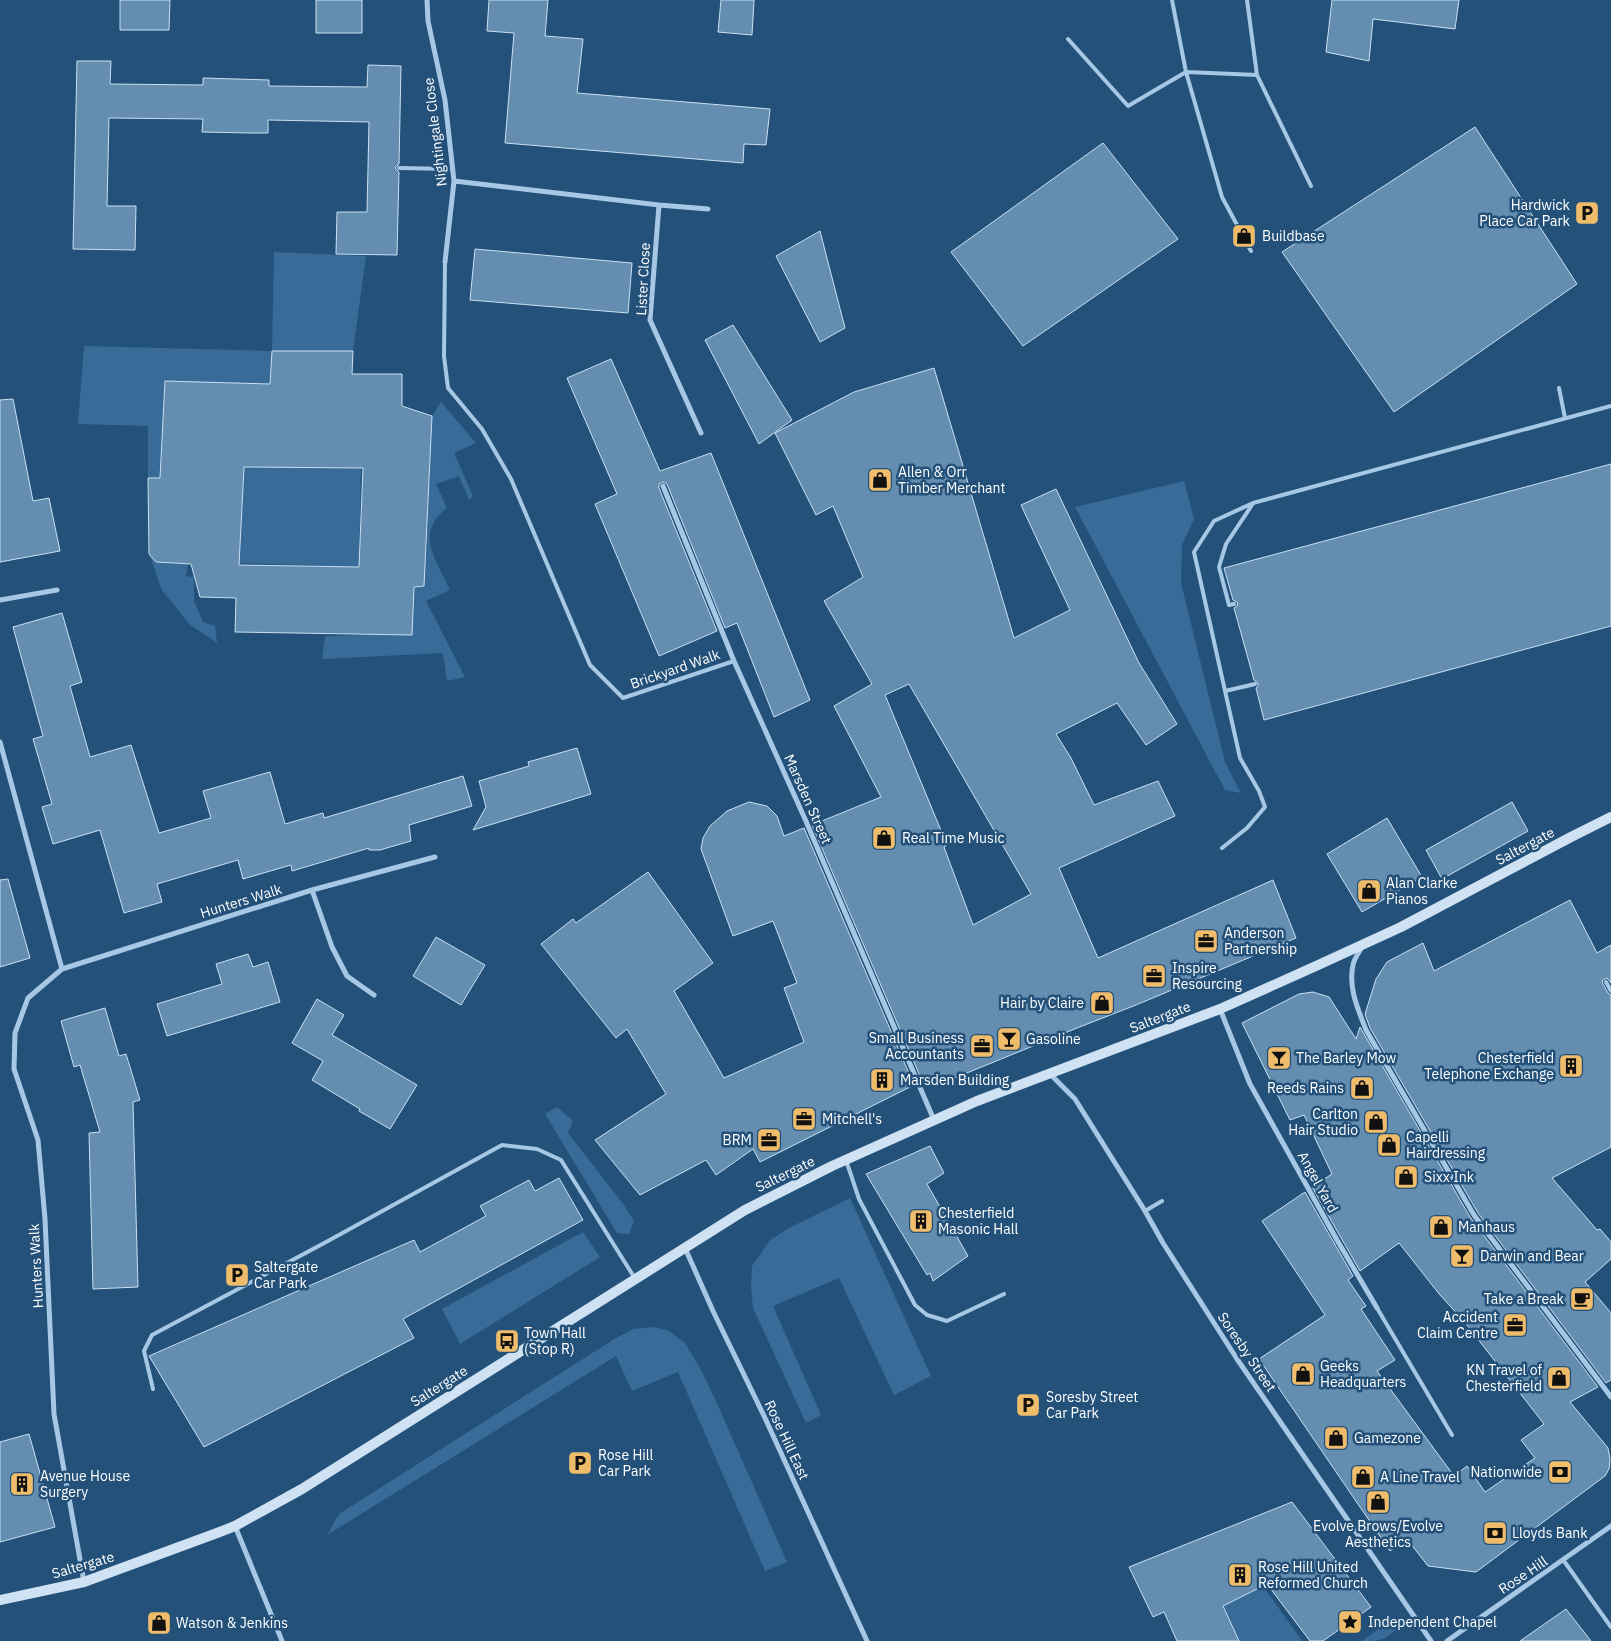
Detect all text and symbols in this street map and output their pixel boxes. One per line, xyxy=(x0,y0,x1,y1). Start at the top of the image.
street label: Nightingale Close xyxy=(419,76,451,187)
place label: Hardwick Place Car Park xyxy=(1479,196,1571,230)
parking icon: Hardwick Place Car Park xyxy=(1574,200,1600,226)
shop icon: Buildbase xyxy=(1231,223,1257,249)
place label: Buildbase xyxy=(1262,227,1325,245)
street label: Lister Close xyxy=(632,242,654,316)
place label: Allen & Orr Timber Merchant xyxy=(898,463,1006,497)
shop icon: Allen & Orr Timber Merchant xyxy=(867,467,893,493)
street label: Brickyard Walk xyxy=(628,645,723,693)
street label: Marsden Street xyxy=(780,751,836,847)
street label: Saltergate xyxy=(1492,823,1558,869)
shop icon: Real Time Music xyxy=(871,825,897,851)
place label: Real Time Music xyxy=(902,829,1004,847)
place label: Alan Clarke Pianos xyxy=(1386,874,1458,908)
shop icon: Alan Clarke Pianos xyxy=(1356,878,1382,904)
street label: Hunters Walk xyxy=(198,880,285,922)
place label: Anderson Partnership xyxy=(1224,924,1297,958)
office icon: Anderson Partnership xyxy=(1193,928,1219,954)
place label: Inspire Resourcing xyxy=(1172,959,1243,993)
office icon: Inspire Resourcing xyxy=(1141,963,1167,989)
shop icon: Hair by Claire xyxy=(1089,990,1115,1016)
place label: Hair by Claire xyxy=(1000,994,1084,1012)
street label: Saltergate xyxy=(1127,997,1193,1037)
bar icon: Gasoline xyxy=(996,1026,1022,1052)
place label: Small Business Accountants xyxy=(869,1029,964,1063)
place label: Gasoline xyxy=(1026,1030,1081,1048)
office icon: Small Business Accountants xyxy=(969,1033,995,1059)
bar icon: The Barley Mow xyxy=(1266,1045,1292,1071)
place label: The Barley Mow xyxy=(1296,1049,1397,1067)
place label: Chesterfield Telephone Exchange xyxy=(1424,1049,1554,1083)
building icon: Chesterfield Telephone Exchange xyxy=(1558,1053,1584,1079)
building icon: Marsden Building xyxy=(869,1067,895,1093)
place label: Marsden Building xyxy=(900,1071,1010,1089)
shop icon: Reeds Rains xyxy=(1349,1075,1375,1101)
place label: Reeds Rains xyxy=(1267,1079,1344,1097)
place label: Carlton Hair Studio xyxy=(1288,1105,1358,1139)
office icon: Mitchell's xyxy=(791,1106,817,1132)
shop icon: Carlton Hair Studio xyxy=(1363,1109,1389,1135)
place label: Mitchell's xyxy=(822,1110,882,1128)
office icon: BRM xyxy=(756,1127,782,1153)
place label: Capelli Hairdressing xyxy=(1406,1128,1486,1162)
place label: BRM xyxy=(723,1131,752,1149)
shop icon: Capelli Hairdressing xyxy=(1376,1132,1402,1158)
street label: Angel Yard xyxy=(1294,1148,1342,1216)
street label: Saltergate xyxy=(752,1152,818,1196)
shop icon: Sixx Ink xyxy=(1393,1164,1419,1190)
place label: Sixx Ink xyxy=(1424,1168,1475,1186)
place label: Chesterfield Masonic Hall xyxy=(938,1204,1018,1238)
building icon: Chesterfield Masonic Hall xyxy=(908,1208,934,1234)
shop icon: Manhaus xyxy=(1428,1214,1454,1240)
place label: Manhaus xyxy=(1458,1218,1515,1236)
street label: Hunters Walk xyxy=(25,1223,47,1309)
bar icon: Darwin and Bear xyxy=(1449,1243,1475,1269)
place label: Darwin and Bear xyxy=(1480,1247,1584,1265)
place label: Saltergate Car Park xyxy=(254,1258,318,1292)
parking icon: Saltergate Car Park xyxy=(224,1262,250,1288)
cafe icon: Take a Break xyxy=(1569,1286,1595,1312)
place label: Take a Break xyxy=(1484,1290,1565,1308)
place label: Accident Claim Centre xyxy=(1417,1308,1498,1342)
street label: Soresby Street xyxy=(1214,1309,1280,1395)
office icon: Accident Claim Centre xyxy=(1502,1312,1528,1338)
place label: Town Hall (Stop R) xyxy=(524,1324,586,1358)
bus stop icon: Town Hall (Stop R) xyxy=(494,1328,520,1354)
place label: Geeks Headquarters xyxy=(1320,1357,1407,1391)
street label: Saltergate xyxy=(407,1361,471,1411)
shop icon: Geeks Headquarters xyxy=(1290,1361,1316,1387)
place label: KN Travel of Chesterfield xyxy=(1466,1361,1542,1395)
shop icon: KN Travel of Chesterfield xyxy=(1546,1365,1572,1391)
place label: Soresby Street Car Park xyxy=(1046,1388,1138,1422)
parking icon: Soresby Street Car Park xyxy=(1015,1392,1041,1418)
street label: Rose Hill East xyxy=(761,1397,813,1483)
shop icon: Gamezone xyxy=(1323,1425,1349,1451)
place label: Gamezone xyxy=(1354,1429,1421,1447)
place label: Rose Hill Car Park xyxy=(598,1446,654,1480)
parking icon: Rose Hill Car Park xyxy=(567,1450,593,1476)
bank icon: Nationwide xyxy=(1547,1459,1573,1485)
place label: Nationwide xyxy=(1470,1463,1542,1481)
shop icon: A Line Travel xyxy=(1350,1464,1376,1490)
place label: Avenue House Surgery xyxy=(40,1467,131,1501)
place label: A Line Travel xyxy=(1380,1468,1460,1486)
building icon: Avenue House Surgery xyxy=(9,1471,35,1497)
shop icon: Evolve Brows/Evolve Aesthetics xyxy=(1365,1489,1391,1515)
place label: Evolve Brows/Evolve Aesthetics xyxy=(1313,1517,1443,1551)
bank icon: Lloyds Bank xyxy=(1482,1520,1508,1546)
place label: Lloyds Bank xyxy=(1512,1524,1588,1542)
street label: Saltergate xyxy=(50,1547,117,1582)
street label: Rose Hill xyxy=(1495,1552,1551,1598)
place label: Rose Hill United Reformed Church xyxy=(1258,1558,1368,1592)
building icon: Rose Hill United Reformed Church xyxy=(1227,1562,1253,1588)
place icon: Independent Chapel xyxy=(1337,1609,1363,1635)
shop icon: Watson & Jenkins xyxy=(146,1610,172,1636)
place label: Independent Chapel xyxy=(1368,1613,1497,1631)
place label: Watson & Jenkins xyxy=(176,1614,288,1632)

